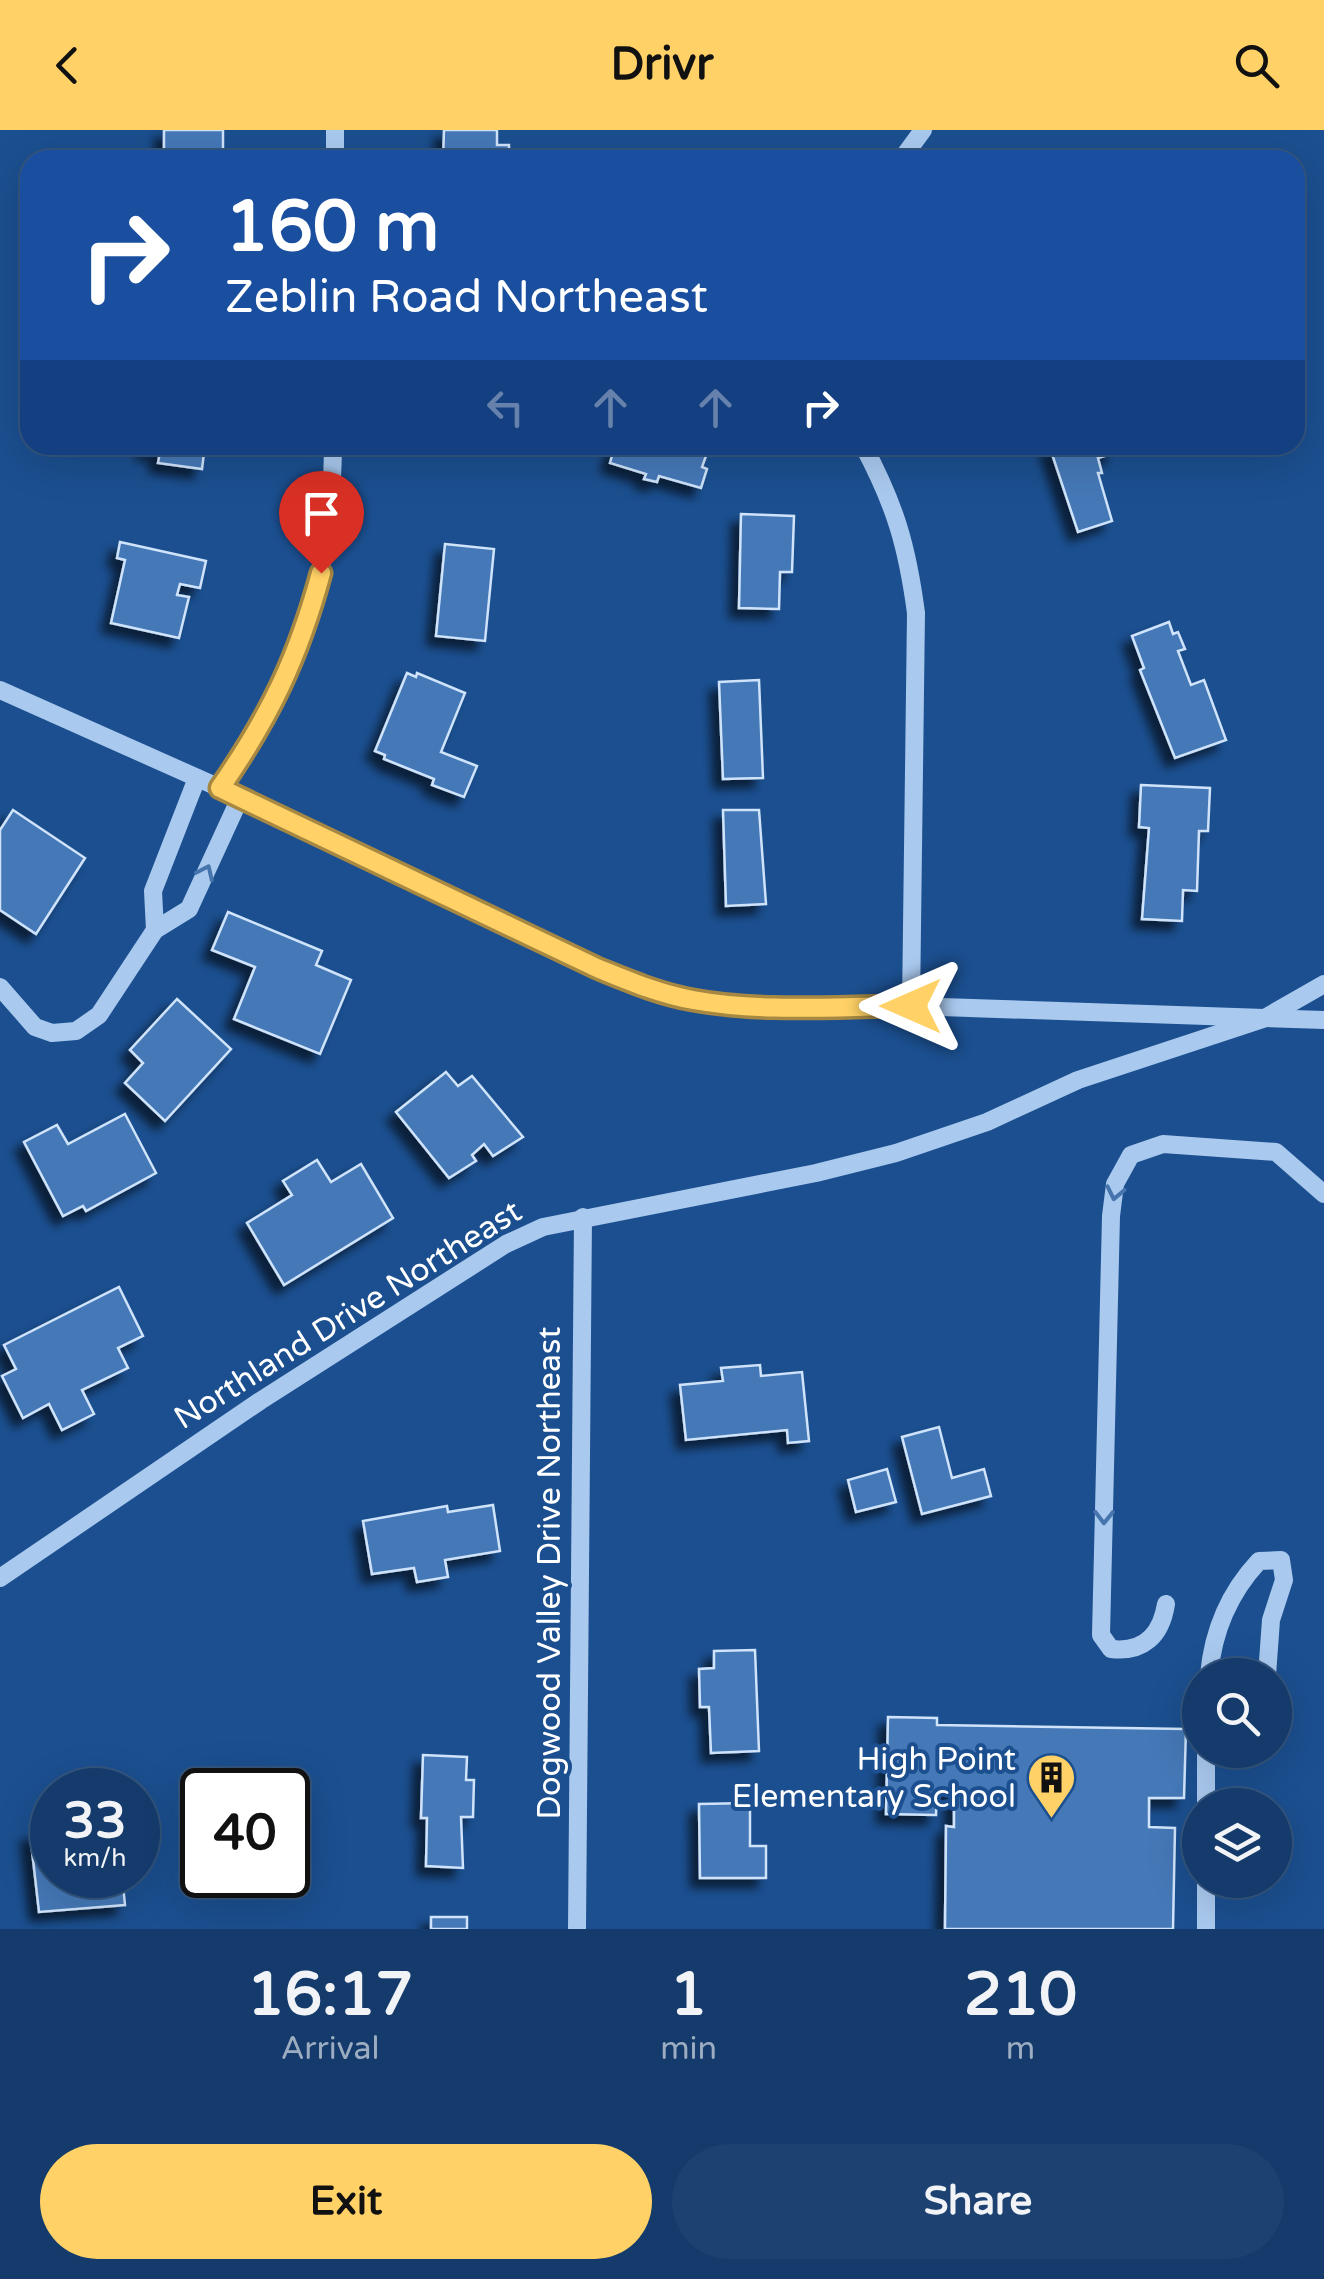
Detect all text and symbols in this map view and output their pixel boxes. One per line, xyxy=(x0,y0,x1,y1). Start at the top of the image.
icon: back xyxy=(40,38,95,93)
text: Drivr xyxy=(611,38,713,92)
icon: search xyxy=(1229,38,1284,93)
text: 160 m xyxy=(225,186,439,270)
icon: right xyxy=(60,190,190,320)
text: Zeblin Road Northeast xyxy=(225,271,708,325)
icon: left xyxy=(478,380,533,435)
icon: ahead xyxy=(583,380,638,435)
icon: ahead xyxy=(688,380,743,435)
icon: right xyxy=(793,380,848,435)
pin xyxy=(279,471,364,574)
icon: arrive xyxy=(294,486,349,541)
one-way arrow xyxy=(194,864,214,882)
position arrow xyxy=(859,954,963,1058)
one-way arrow xyxy=(1106,1184,1127,1201)
street label: Northland Drive Northeast xyxy=(167,1192,529,1438)
street label: Dogwood Valley Drive Northeast xyxy=(531,1327,569,1819)
one-way arrow xyxy=(1094,1510,1115,1526)
map controls xyxy=(1182,1658,1292,1898)
button: search xyxy=(1182,1658,1292,1768)
place label: High Point Elementary School xyxy=(732,1741,1016,1816)
building icon: High Point Elementary School xyxy=(1025,1752,1077,1820)
speed limit sign: 40 xyxy=(180,1768,310,1898)
button: layers xyxy=(1182,1788,1292,1898)
text: 33 xyxy=(64,1791,126,1851)
text: km/h xyxy=(64,1843,126,1873)
text: 16:17 xyxy=(247,1959,413,2031)
text: 1 xyxy=(670,1959,707,2031)
text: 210 xyxy=(964,1959,1077,2031)
text: Arrival xyxy=(281,2030,380,2068)
text: min xyxy=(660,2030,717,2068)
text: m xyxy=(1006,2030,1035,2068)
button: Exit xyxy=(40,2144,652,2259)
button: Share xyxy=(672,2144,1284,2259)

